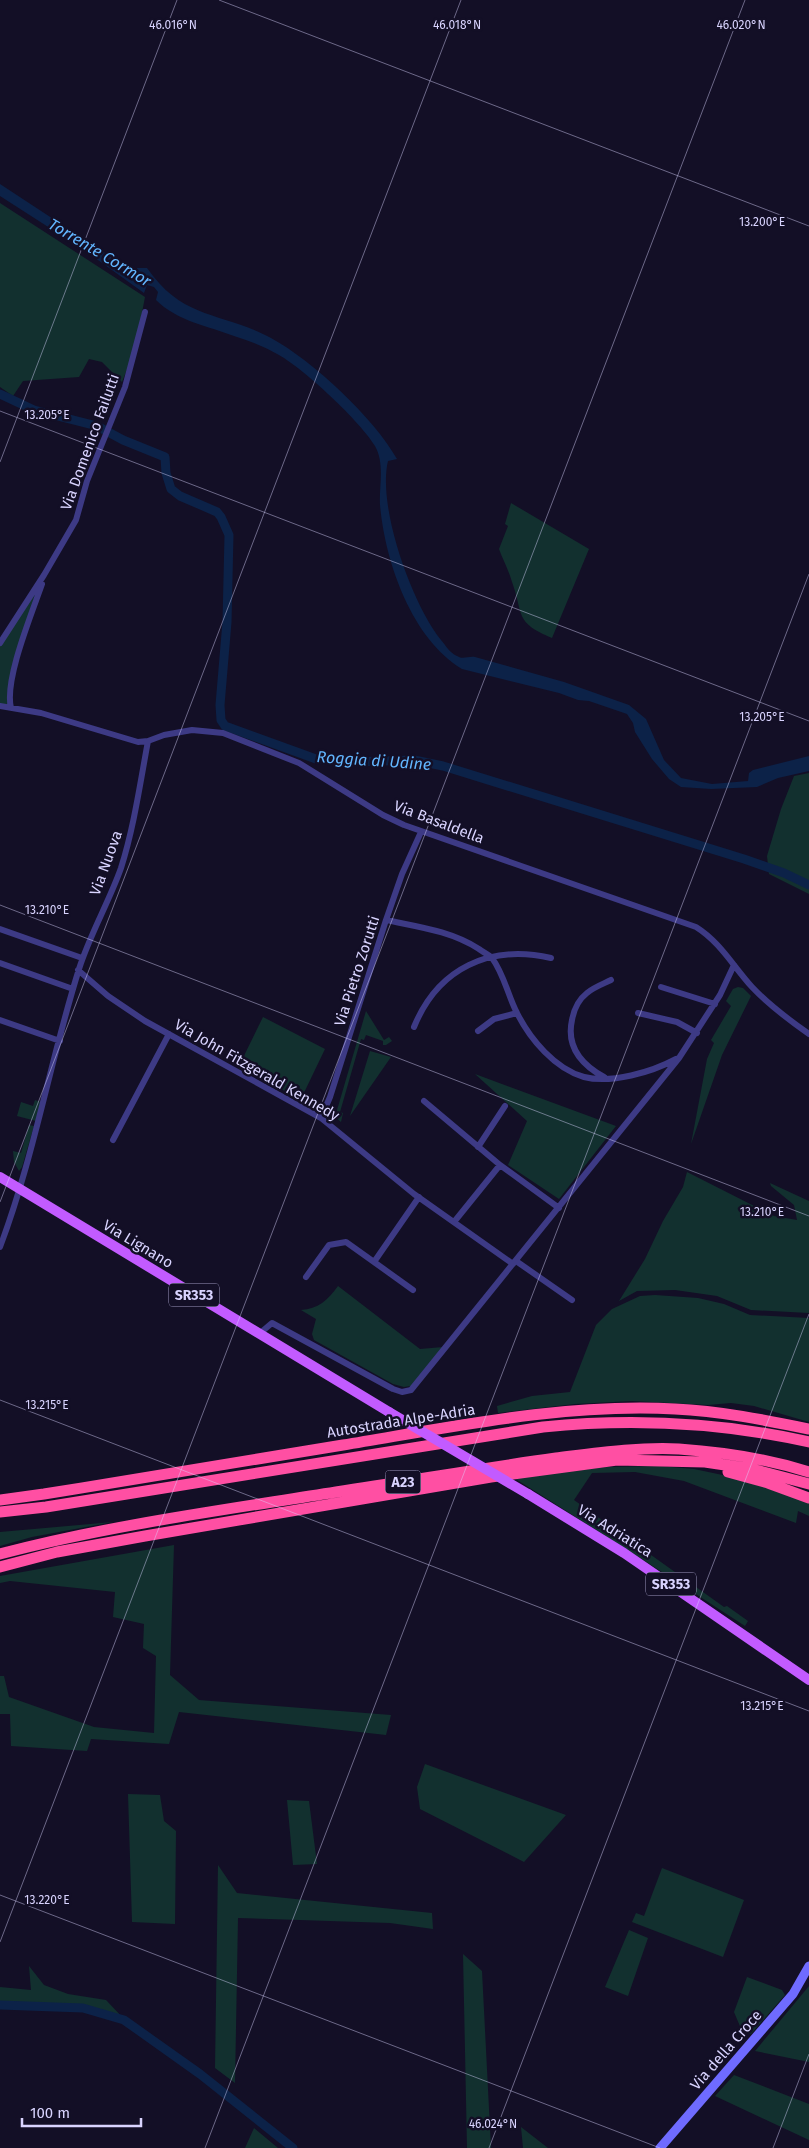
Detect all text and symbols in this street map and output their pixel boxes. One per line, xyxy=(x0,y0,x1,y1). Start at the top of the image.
text: 46.016°N xyxy=(149,18,197,32)
text: 46.018°N xyxy=(433,18,481,32)
text: 46.020°N xyxy=(716,18,766,32)
water label: Torrente Cormor xyxy=(45,214,155,291)
text: 13.200°E xyxy=(739,215,785,229)
street label: Via Domenico Failutti xyxy=(57,371,123,513)
text: 13.205°E xyxy=(24,408,70,422)
text: 13.205°E xyxy=(739,710,785,724)
water label: Roggia di Udine xyxy=(316,747,432,774)
street label: Via Basaldella xyxy=(391,797,487,847)
street label: Via Nuova xyxy=(86,828,126,898)
text: 13.210°E xyxy=(25,903,69,917)
street label: Via Pietro Zorutti xyxy=(331,913,383,1029)
street label: Via John Fitzgerald Kennedy xyxy=(171,1015,343,1125)
text: 13.210°E xyxy=(740,1205,784,1219)
street label: Via Lignano xyxy=(100,1216,176,1272)
road number: SR353 xyxy=(169,1284,219,1306)
text: 13.215°E xyxy=(25,1398,69,1412)
street label: Autostrada Alpe-Adria xyxy=(326,1400,476,1442)
road number: A23 xyxy=(386,1470,420,1494)
street label: Via Adriatica xyxy=(574,1501,656,1561)
road number: SR353 xyxy=(646,1572,696,1596)
text: 13.215°E xyxy=(740,1699,784,1713)
text: 13.220°E xyxy=(24,1893,70,1907)
street label: Via della Croce xyxy=(686,2006,766,2094)
scale bar xyxy=(22,2096,141,2128)
text: 100 m xyxy=(30,2104,70,2122)
text: 46.024°N xyxy=(469,2117,517,2131)

